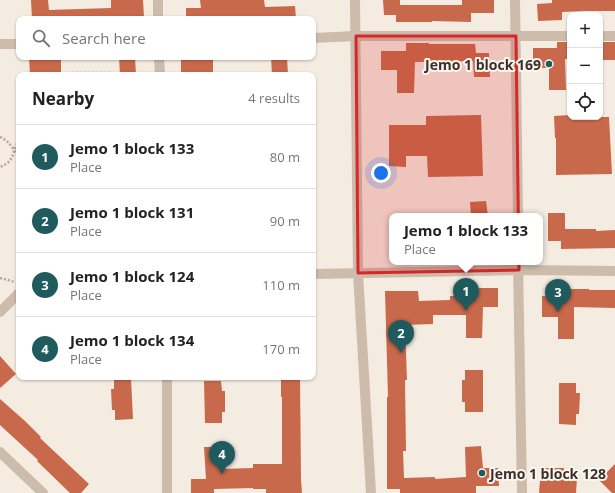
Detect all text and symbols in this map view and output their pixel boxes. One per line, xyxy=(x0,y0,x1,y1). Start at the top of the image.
map controls xyxy=(567,12,603,120)
button: + xyxy=(567,12,603,48)
search box xyxy=(16,16,316,60)
icon: search xyxy=(30,27,52,49)
text: Search here xyxy=(62,28,146,48)
button: − xyxy=(567,48,603,84)
place label: Jemo 1 block 169 xyxy=(423,55,541,74)
marker: Jemo 1 block 169 xyxy=(544,59,554,69)
button: locate xyxy=(567,84,603,120)
text: Nearby xyxy=(32,87,94,110)
text: 4 results xyxy=(248,89,300,107)
text: Jemo 1 block 133 xyxy=(70,138,194,158)
text: 1 xyxy=(41,148,49,166)
text: 80 m xyxy=(270,148,300,166)
text: Place xyxy=(70,158,102,176)
your location xyxy=(371,163,391,183)
text: Jemo 1 block 131 xyxy=(70,202,194,222)
text: 2 xyxy=(41,212,49,230)
text: 90 m xyxy=(270,212,300,230)
popup xyxy=(389,213,543,265)
text: Jemo 1 block 133 xyxy=(404,220,528,240)
text: Place xyxy=(70,222,102,240)
text: Place xyxy=(404,240,436,258)
text: Jemo 1 block 124 xyxy=(70,266,194,286)
text: 3 xyxy=(41,276,49,294)
text: 110 m xyxy=(262,276,300,294)
pin: 1 xyxy=(453,278,479,311)
pin: 3 xyxy=(545,279,571,312)
text: Place xyxy=(70,286,102,304)
pin: 2 xyxy=(388,320,414,353)
text: Jemo 1 block 134 xyxy=(70,330,194,350)
text: 4 xyxy=(41,340,49,358)
text: 170 m xyxy=(262,340,300,358)
text: Place xyxy=(70,350,102,368)
pin: 4 xyxy=(209,441,235,474)
place label: Jemo 1 block 128 xyxy=(488,464,606,483)
marker: Jemo 1 block 128 xyxy=(477,468,487,478)

